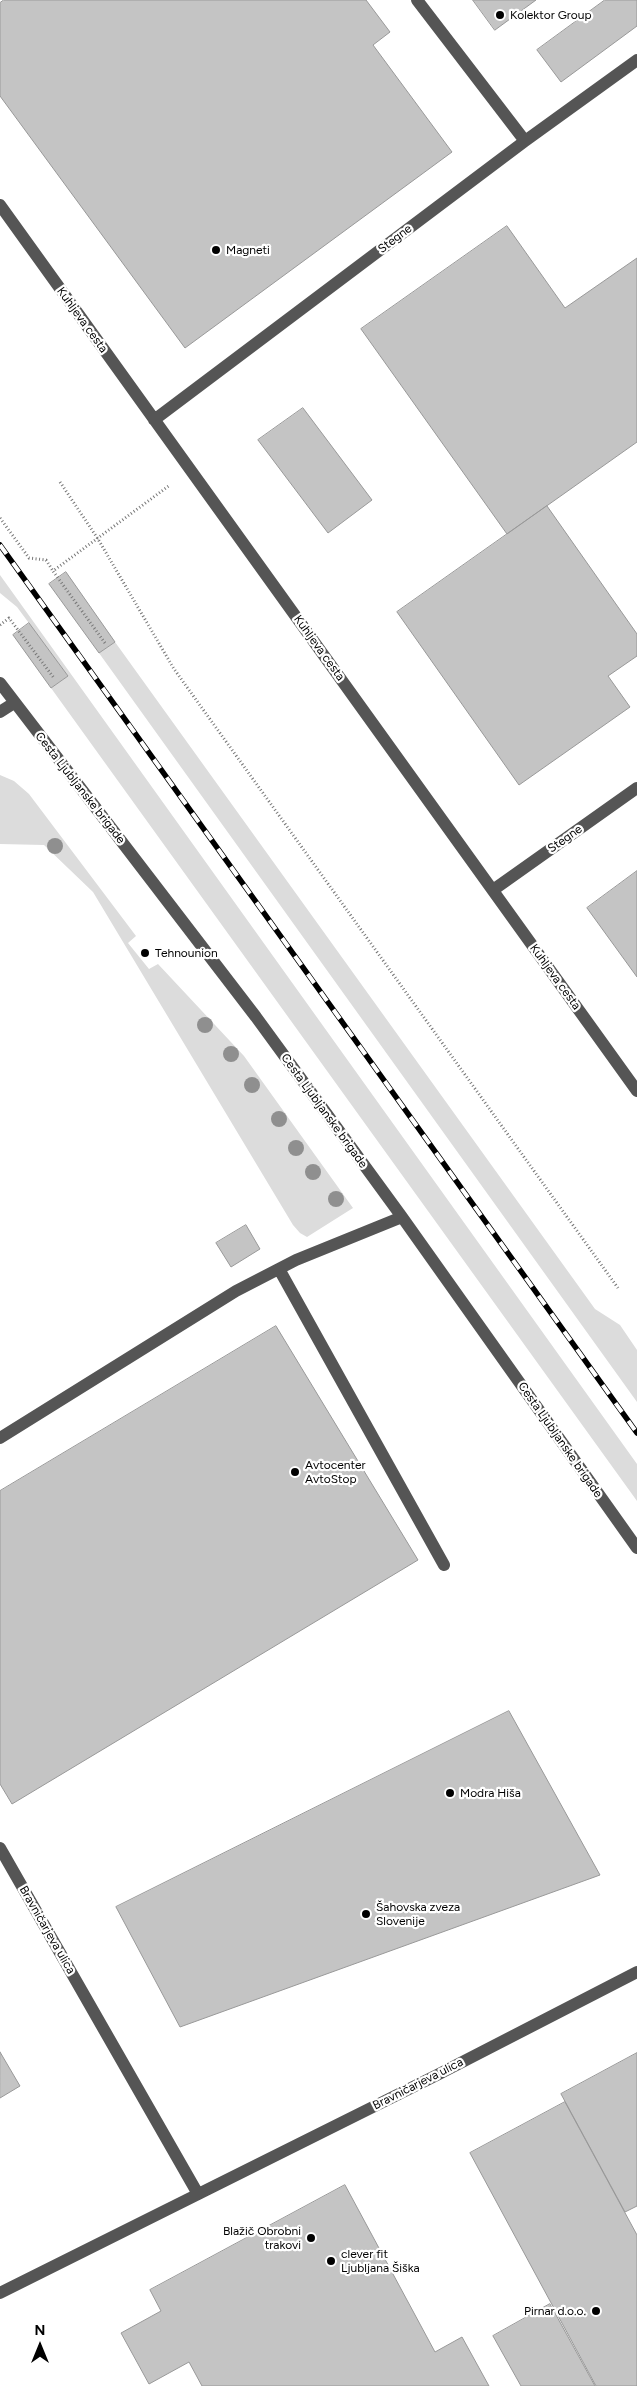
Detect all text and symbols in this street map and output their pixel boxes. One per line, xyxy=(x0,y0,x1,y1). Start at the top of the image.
place label: Kolektor Group xyxy=(510,8,592,22)
marker: Kolektor Group xyxy=(494,9,506,21)
street label: Stegne xyxy=(375,222,415,256)
place label: Magneti xyxy=(226,243,270,257)
marker: Magneti xyxy=(210,244,222,256)
street label: Kuhljeva cesta xyxy=(53,284,111,356)
street label: Kuhljeva cesta xyxy=(290,612,348,684)
street label: Cesta Ljubljanske brigade xyxy=(32,729,128,847)
street label: Stegne xyxy=(545,822,585,856)
street label: Kuhljeva cesta xyxy=(526,941,584,1013)
place label: Tehnounion xyxy=(155,946,218,960)
marker: Tehnounion xyxy=(139,947,151,959)
street label: Cesta Ljubljanske brigade xyxy=(278,1051,370,1171)
street label: Cesta Ljubljanske brigade xyxy=(515,1379,605,1501)
place label: Avtocenter AvtoStop xyxy=(305,1458,366,1486)
marker: Avtocenter AvtoStop xyxy=(289,1466,301,1478)
place label: Modra Hiša xyxy=(460,1786,521,1800)
marker: Modra Hiša xyxy=(444,1787,456,1799)
street label: Bravničarjeva ulica xyxy=(16,1883,78,1977)
place label: Šahovska zveza Slovenije xyxy=(376,1900,460,1928)
marker: Šahovska zveza Slovenije xyxy=(360,1908,372,1920)
street label: Bravničarjeva ulica xyxy=(370,2055,466,2113)
place label: Blažič Obrobni trakovi xyxy=(223,2224,301,2252)
marker: Blažič Obrobni trakovi xyxy=(305,2232,317,2244)
place label: clever fit Ljubljana Šiška xyxy=(341,2247,420,2275)
marker: clever fit Ljubljana Šiška xyxy=(325,2255,337,2267)
place label: Pirnar d.o.o. xyxy=(524,2304,586,2318)
marker: Pirnar d.o.o. xyxy=(590,2305,602,2317)
north arrow xyxy=(15,2321,65,2371)
text: N xyxy=(35,2322,45,2339)

